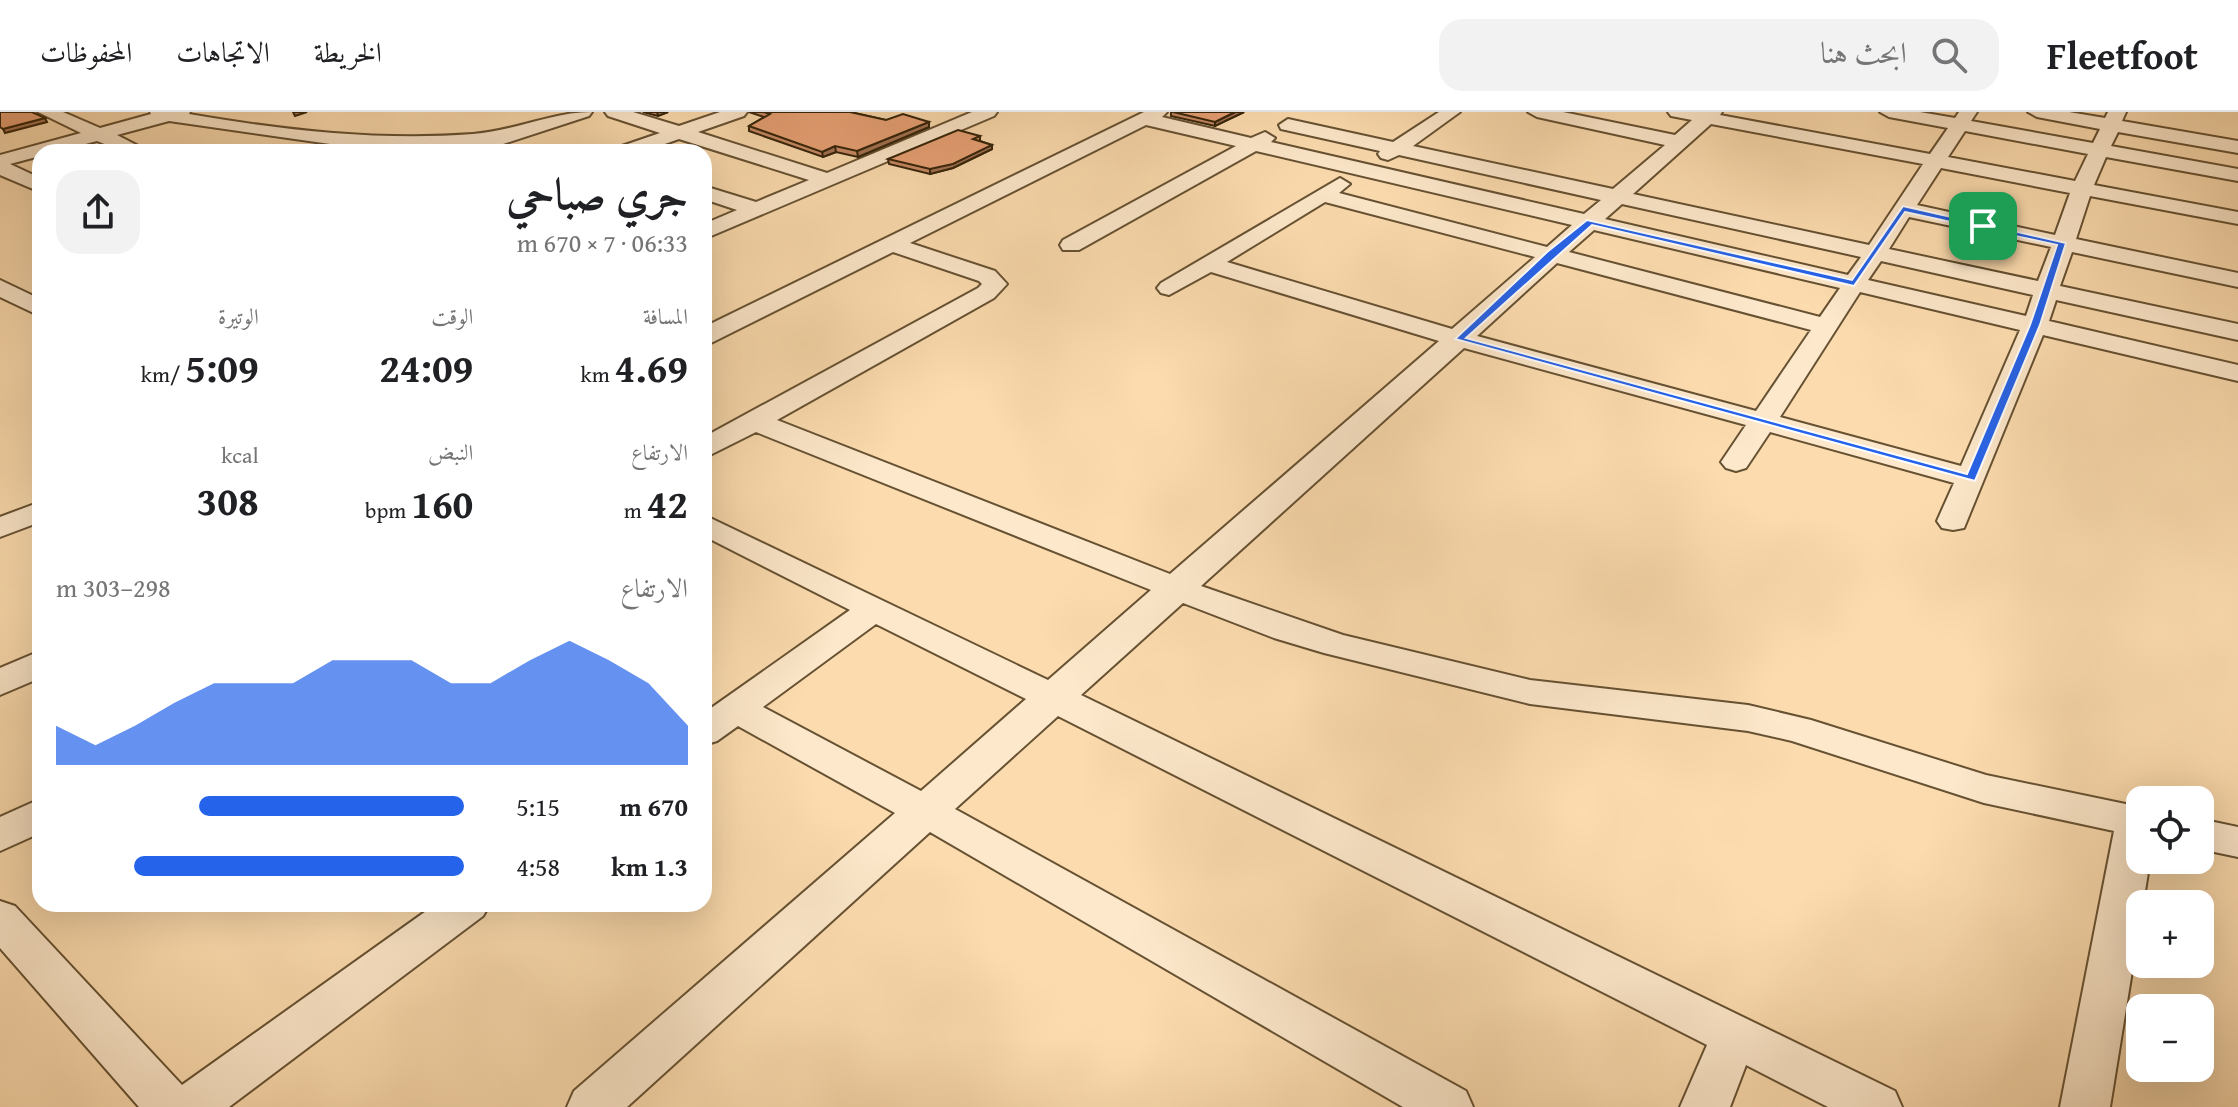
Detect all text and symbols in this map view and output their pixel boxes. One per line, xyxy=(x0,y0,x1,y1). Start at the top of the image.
search box xyxy=(1439,19,1999,91)
text: Fleetfoot xyxy=(2047,27,2198,83)
text: ابحث هنا xyxy=(1820,30,1907,74)
text: المحفوظات xyxy=(40,31,132,72)
text: الاتجاهات xyxy=(176,31,270,72)
text: الخريطة xyxy=(314,31,382,72)
icon: search xyxy=(1927,33,1971,77)
text: جري صباحي xyxy=(506,161,688,225)
button: share xyxy=(56,170,140,254)
pin xyxy=(1949,192,2017,260)
icon: arrive xyxy=(1961,204,2005,248)
text: 06:33 · 7 × 670 m xyxy=(517,223,688,262)
text: الوتيرة xyxy=(218,300,259,332)
text: الوقت xyxy=(431,300,473,332)
text: المسافة xyxy=(643,300,688,332)
text: 5:09 xyxy=(185,338,259,397)
text: 24:09 xyxy=(379,338,473,397)
text: 4.69 xyxy=(615,338,688,397)
text: /km xyxy=(141,358,185,390)
text: km xyxy=(581,358,615,390)
text: النبض xyxy=(428,436,473,468)
text: الارتفاع xyxy=(631,436,688,468)
text: kcal xyxy=(221,439,259,471)
text: 308 xyxy=(197,471,259,530)
text: 160 xyxy=(411,474,473,533)
text: 42 xyxy=(647,474,688,533)
text: bpm xyxy=(365,494,411,526)
text: m xyxy=(624,494,647,526)
text: 298–303 m xyxy=(56,568,170,607)
text: الارتفاع xyxy=(621,568,688,607)
map controls xyxy=(2126,786,2214,1082)
button: locate xyxy=(2126,786,2214,874)
text: 5:15 xyxy=(516,787,560,826)
text: 670 m xyxy=(620,787,688,826)
text: 4:58 xyxy=(516,847,560,886)
text: 1.3 km xyxy=(611,847,688,886)
button: + xyxy=(2126,890,2214,978)
button: − xyxy=(2126,994,2214,1082)

